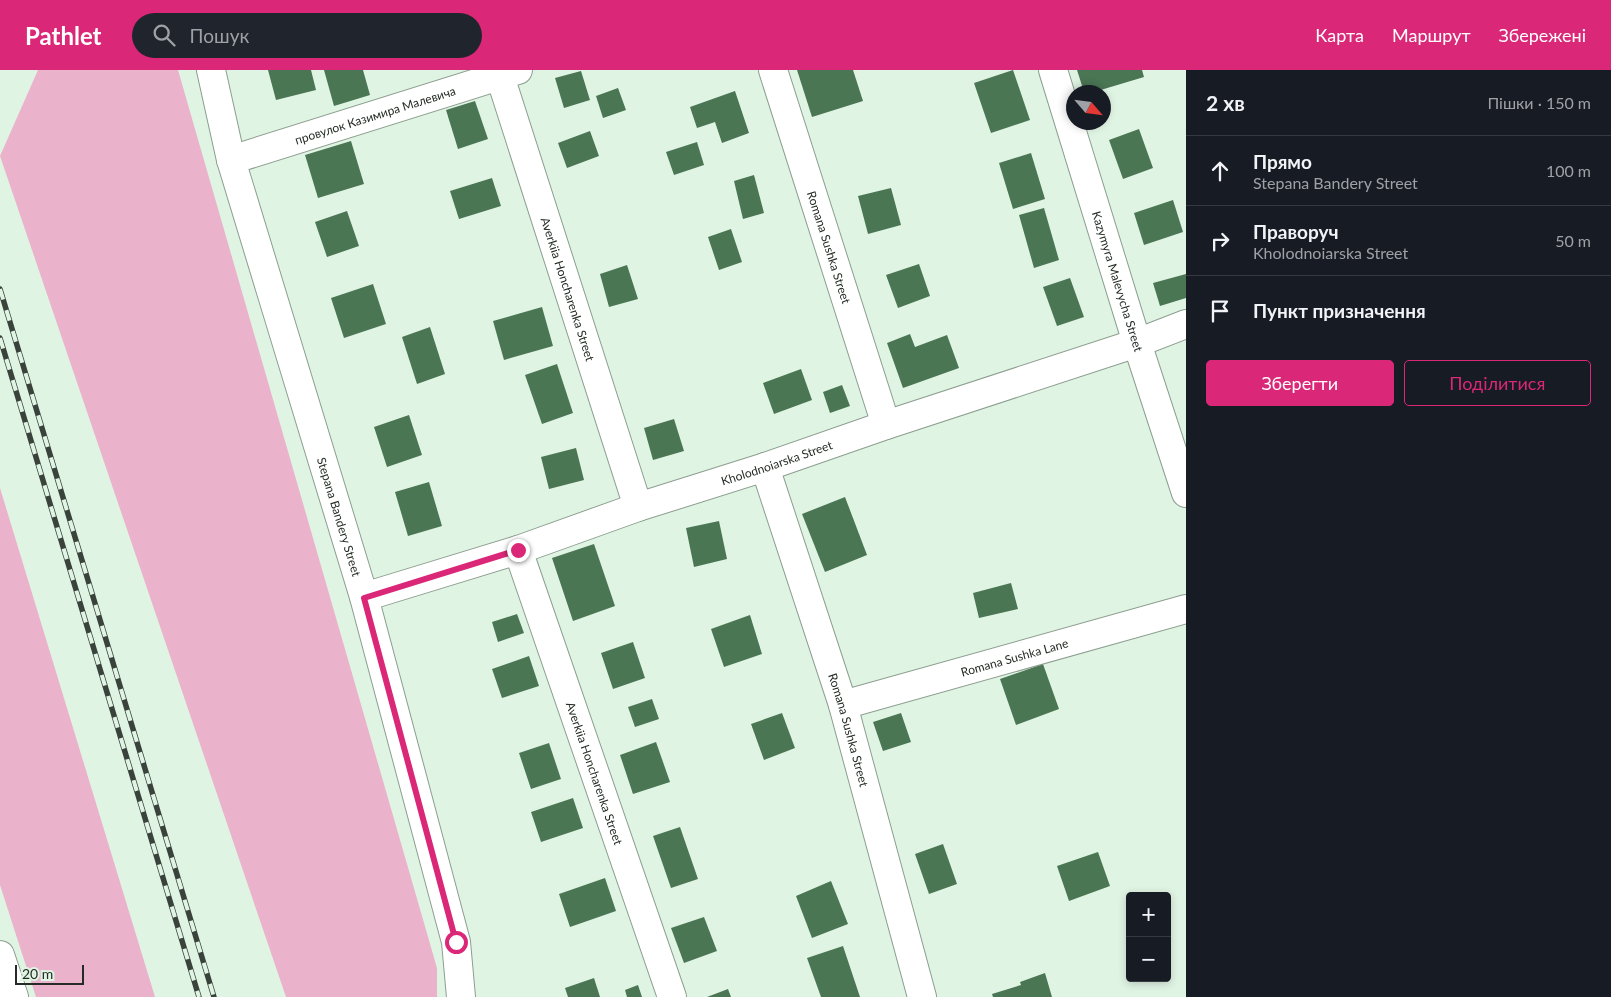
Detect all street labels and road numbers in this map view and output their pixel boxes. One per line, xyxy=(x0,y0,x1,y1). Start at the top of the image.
street label: провулок Казимира Малевича xyxy=(293,83,457,147)
street label: Romana Sushka Street xyxy=(804,189,855,306)
street label: Kazymyra Malevycha Street xyxy=(1089,209,1147,354)
street label: Averkiia Honcharenka Street xyxy=(538,215,598,364)
street label: Kholodnoiarska Street xyxy=(719,437,835,488)
street label: Stepana Bandery Street xyxy=(314,455,365,579)
street label: Romana Sushka Lane xyxy=(959,635,1070,679)
street label: Romana Sushka Street xyxy=(826,671,872,789)
street label: Averkiia Honcharenka Street xyxy=(563,700,627,847)

